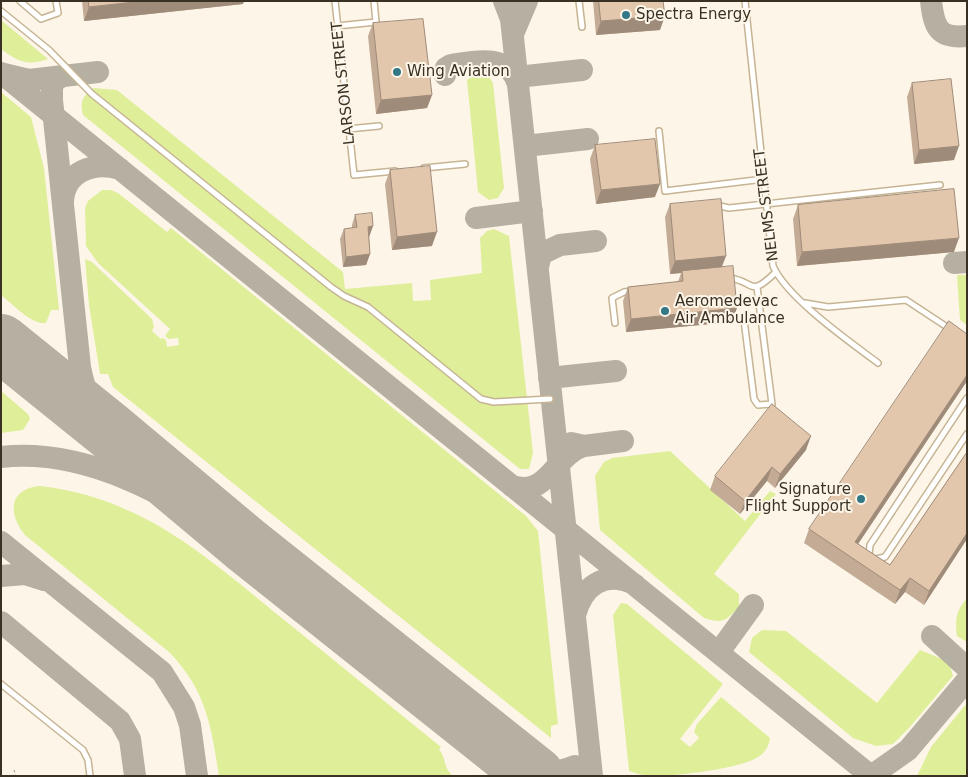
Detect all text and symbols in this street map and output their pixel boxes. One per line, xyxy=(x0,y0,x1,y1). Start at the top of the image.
place label: Spectra Energy xyxy=(636,6,751,24)
marker: Spectra Energy xyxy=(620,9,632,21)
street label: LARSON STREET xyxy=(329,20,359,146)
place label: Wing Aviation xyxy=(407,63,510,81)
marker: Wing Aviation xyxy=(391,66,403,78)
street label: NELMS STREET xyxy=(751,148,783,262)
place label: Aeromedevac Air Ambulance xyxy=(675,293,785,328)
marker: Aeromedevac Air Ambulance xyxy=(659,305,671,317)
place label: Signature Flight Support xyxy=(745,481,851,516)
marker: Signature Flight Support xyxy=(855,493,867,505)

